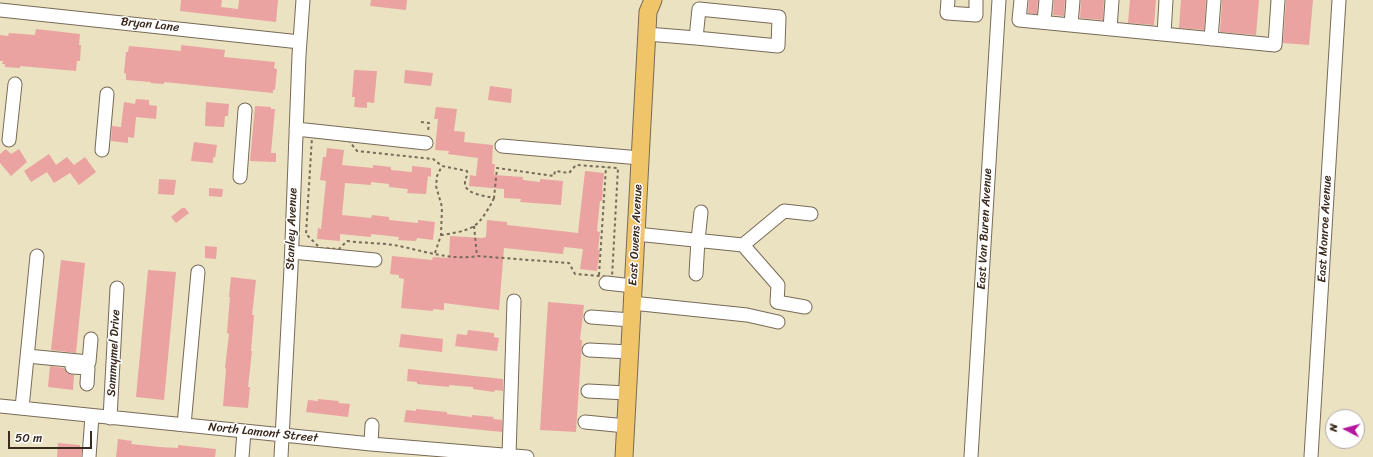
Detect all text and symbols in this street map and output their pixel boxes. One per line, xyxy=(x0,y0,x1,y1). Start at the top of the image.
street label: Bryan Lane xyxy=(120,15,180,35)
street label: East Van Buren Avenue xyxy=(975,168,995,290)
street label: East Monroe Avenue xyxy=(1315,175,1335,283)
street label: East Owens Avenue xyxy=(626,184,646,286)
street label: Stanley Avenue xyxy=(283,188,301,270)
street label: Sammymel Drive xyxy=(105,309,123,397)
north arrow xyxy=(1325,409,1365,449)
street label: North Lamont Street xyxy=(207,420,319,446)
scale bar xyxy=(10,423,94,449)
text: N xyxy=(1324,423,1343,433)
text: 50 m xyxy=(15,427,42,449)

